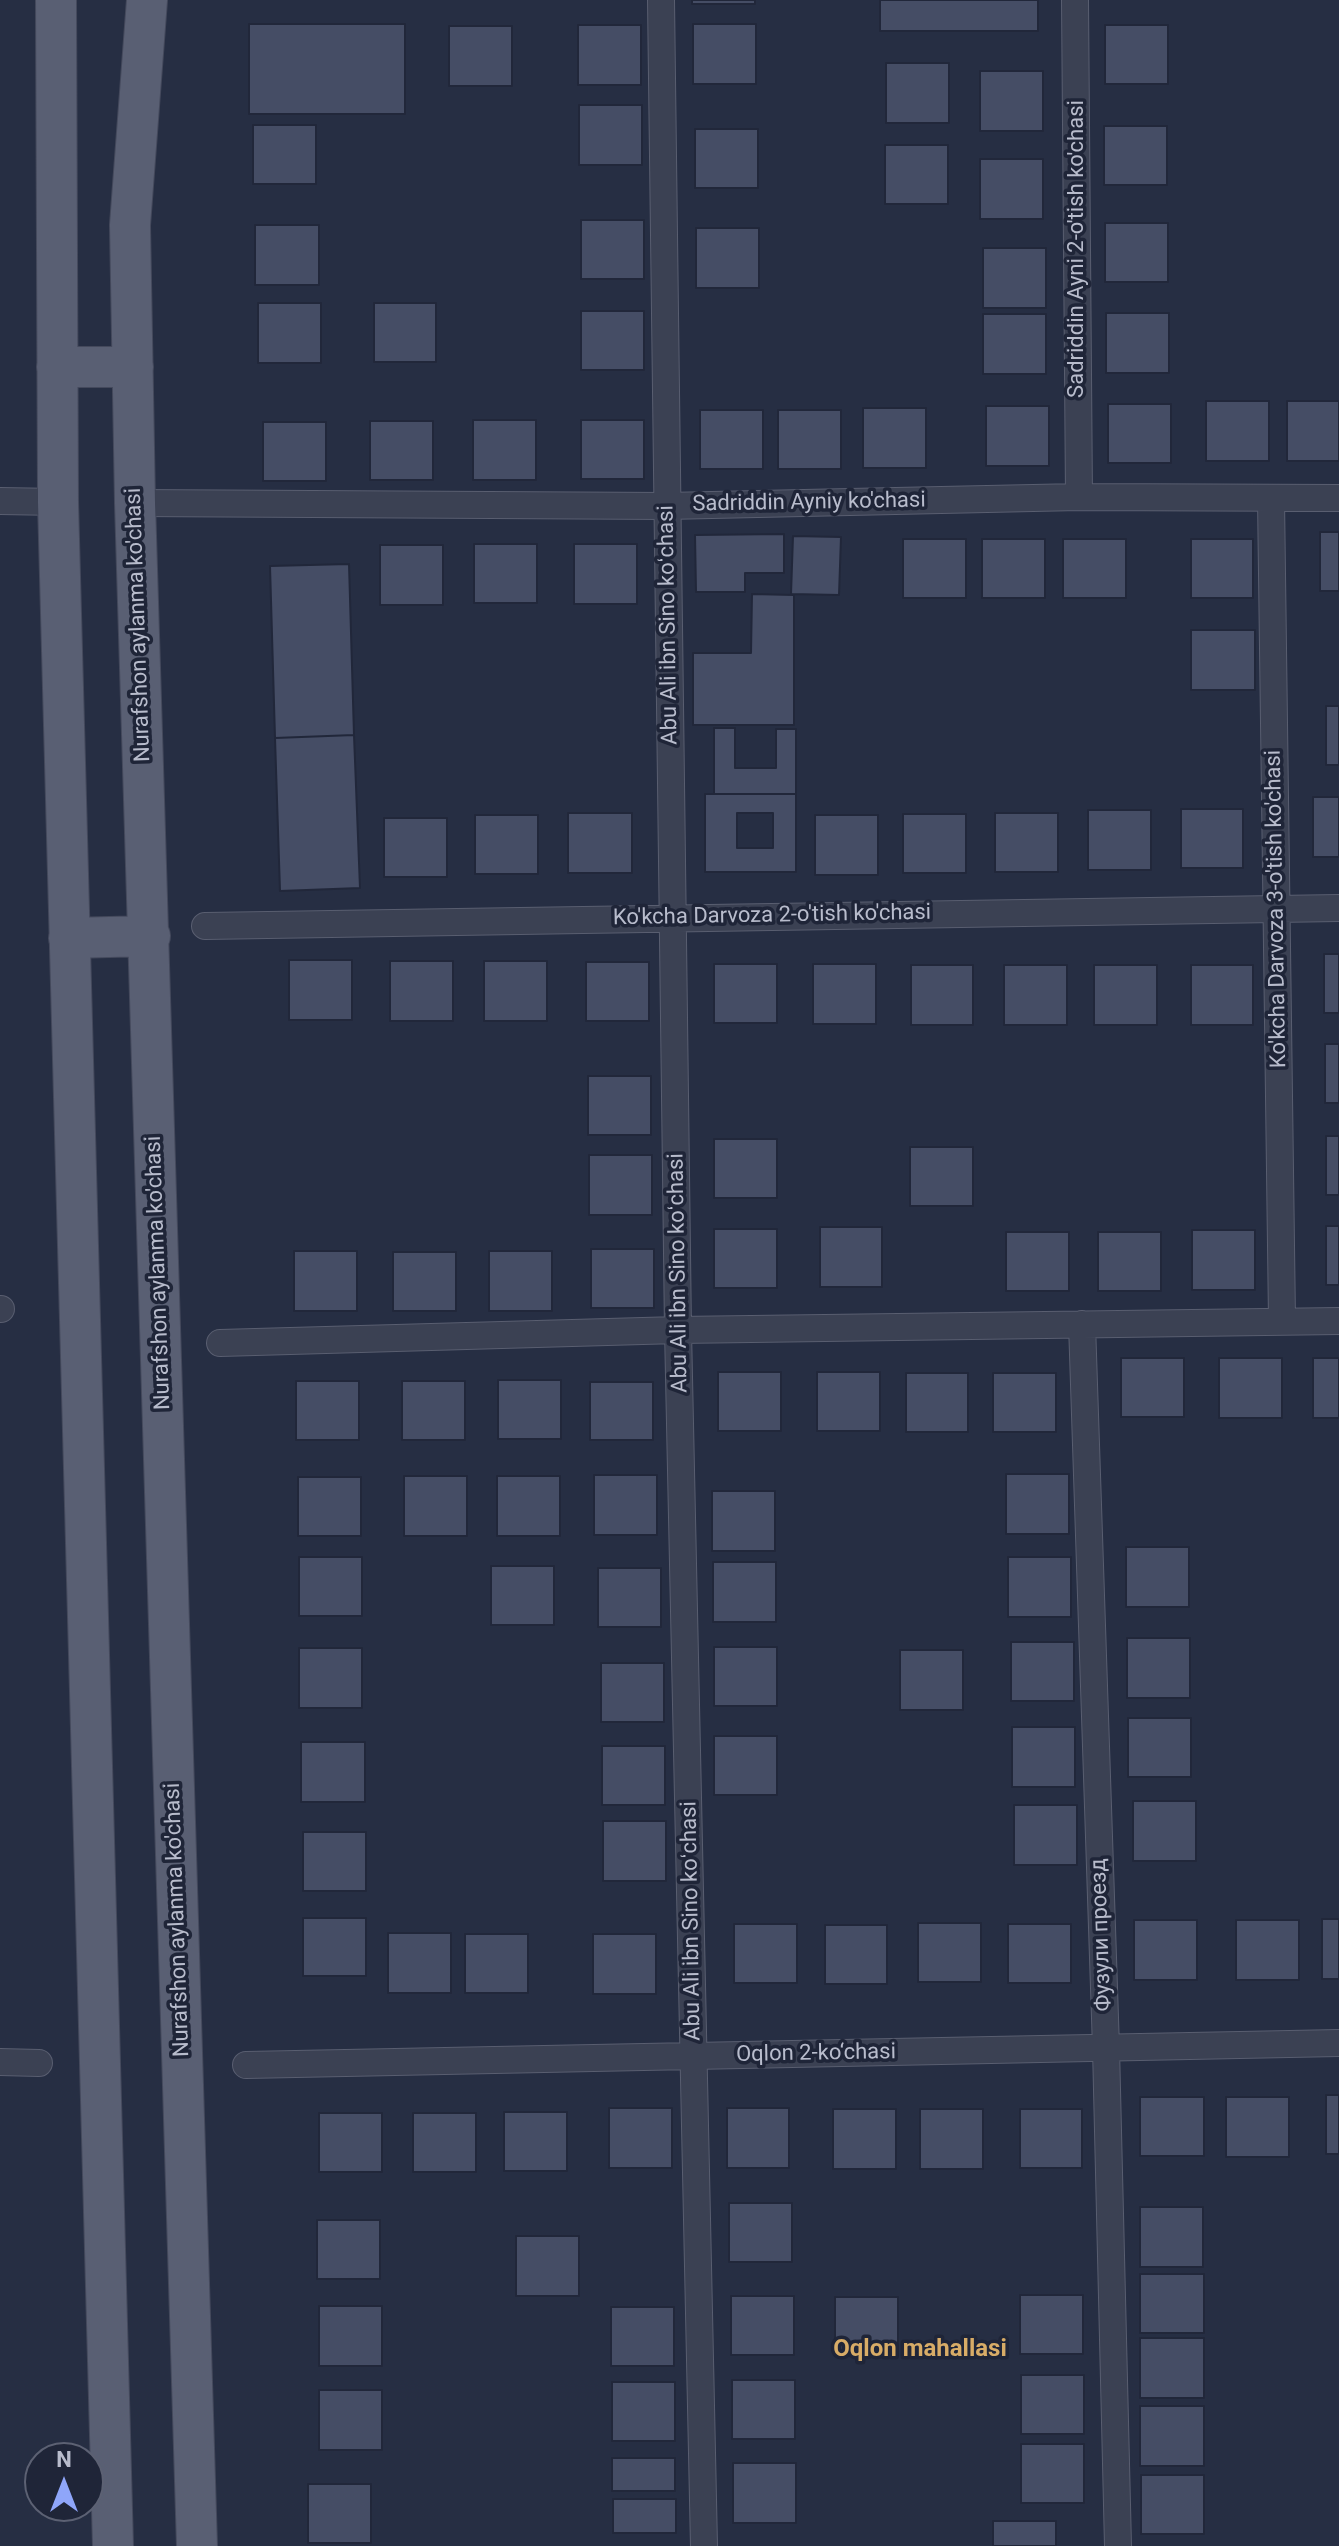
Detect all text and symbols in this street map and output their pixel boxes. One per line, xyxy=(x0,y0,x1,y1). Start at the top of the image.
street label: Sadriddin Ayni 2-o'tish ko'chasi xyxy=(1064,100,1090,398)
street label: Nurafshon aylanma ko'chasi xyxy=(121,488,157,762)
street label: Sadriddin Ayniy ko'chasi xyxy=(692,488,926,518)
street label: Abu Ali ibn Sino koʻchasi xyxy=(654,505,684,745)
street label: Ko'kcha Darvoza 3-o'tish ko'chasi xyxy=(1261,750,1293,1068)
street label: Ko'kcha Darvoza 2-o'tish ko'chasi xyxy=(613,900,931,932)
street label: Nurafshon aylanma ko'chasi xyxy=(141,1136,177,1410)
street label: Abu Ali ibn Sino koʻchasi xyxy=(664,1153,694,1393)
street label: Nurafshon aylanma ko'chasi xyxy=(160,1783,196,2057)
street label: Abu Ali ibn Sino koʻchasi xyxy=(677,1801,707,2041)
street label: Фузули проезд xyxy=(1086,1858,1118,2012)
street label: Oqlon 2-ko‘chasi xyxy=(736,2039,896,2069)
district label: Oqlon mahallasi xyxy=(833,2336,1007,2364)
north arrow xyxy=(24,2442,104,2522)
text: N xyxy=(56,2447,72,2472)

